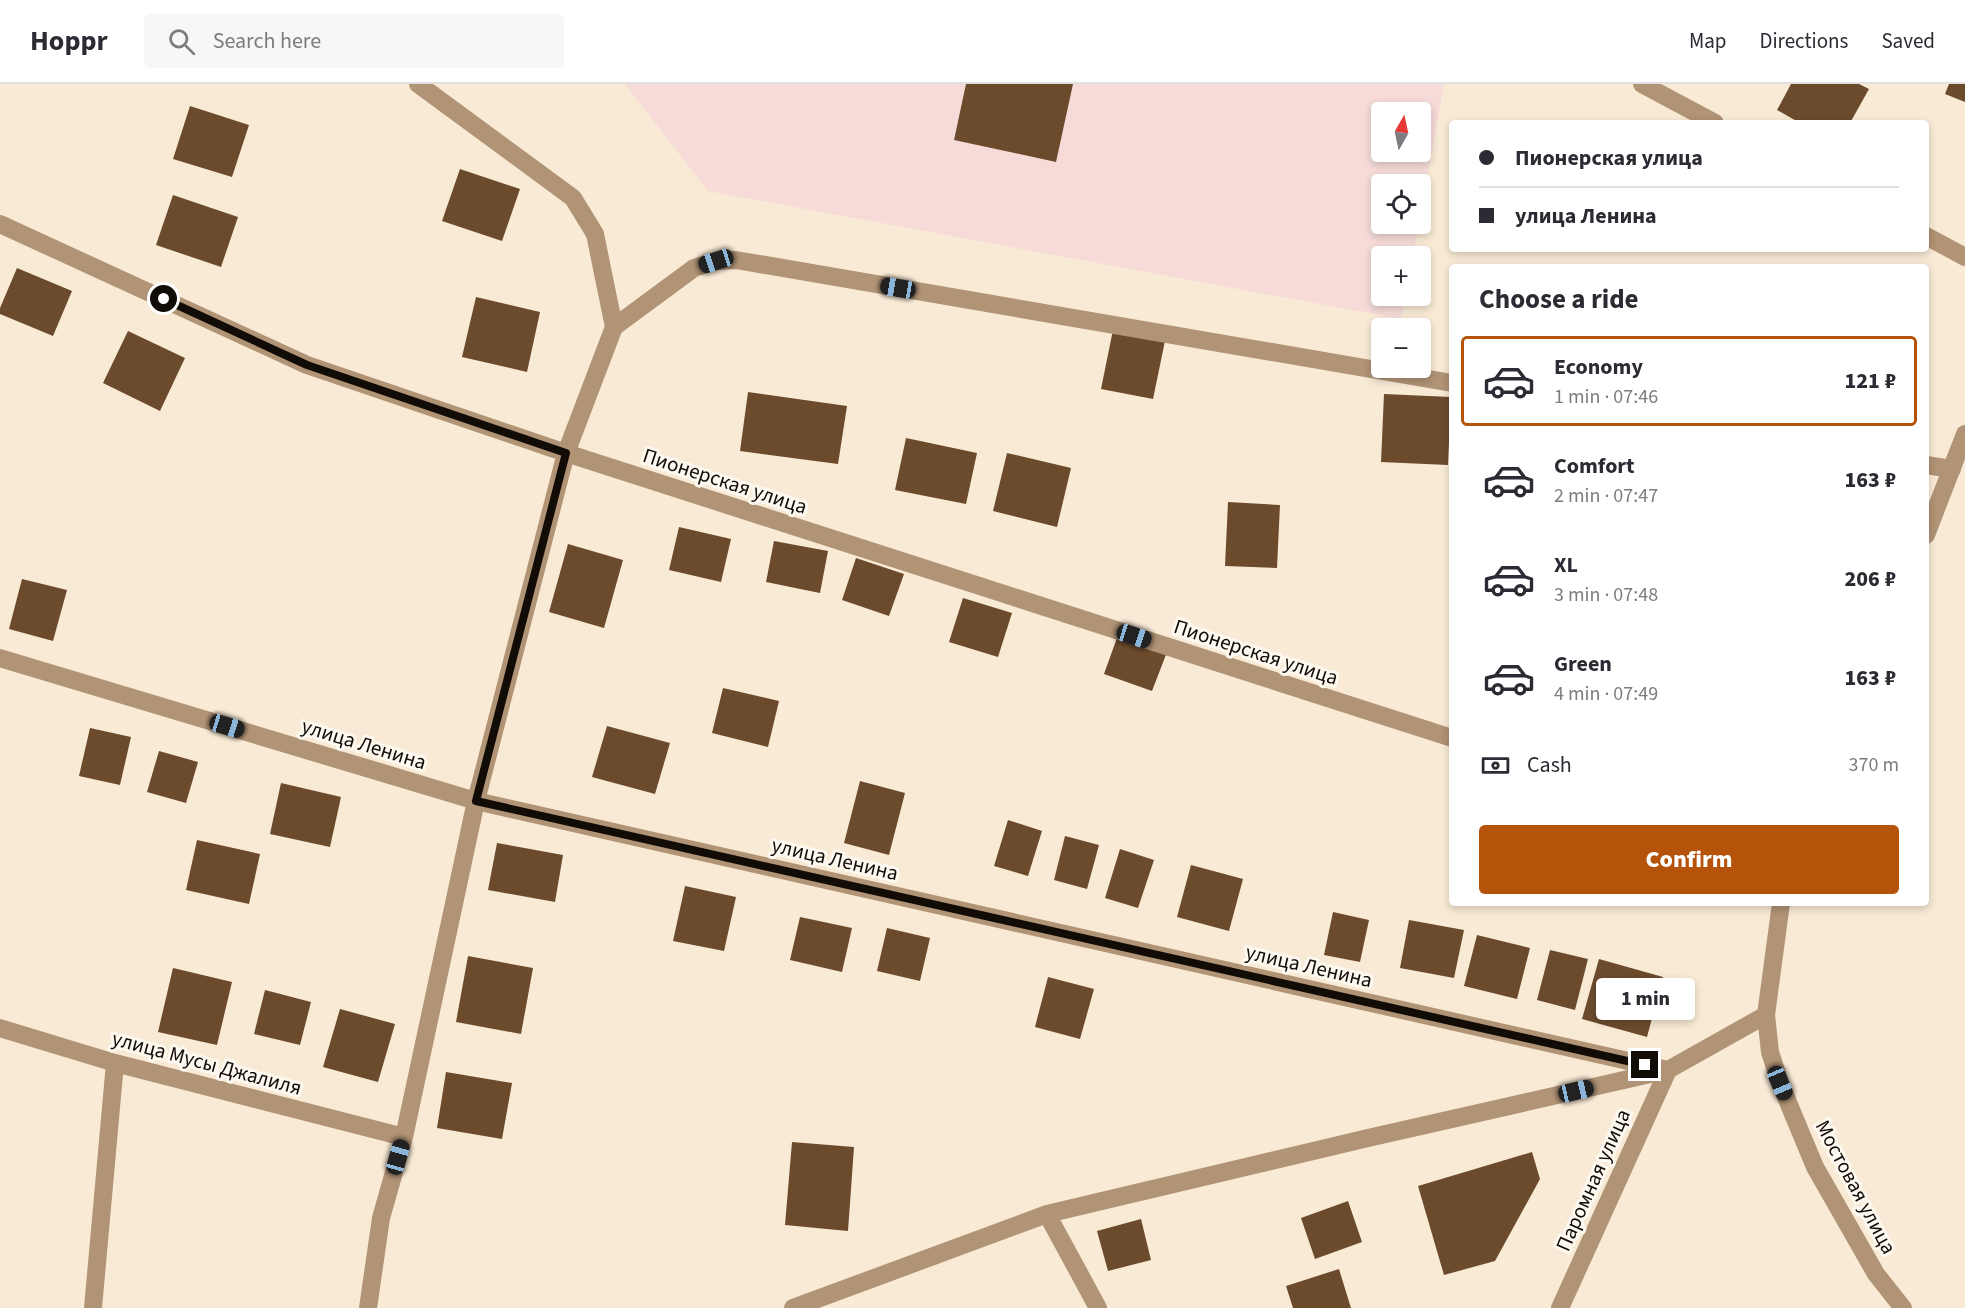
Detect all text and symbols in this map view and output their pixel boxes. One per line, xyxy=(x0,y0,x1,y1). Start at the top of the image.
search box xyxy=(144,14,564,68)
text: Hoppr xyxy=(30,21,108,61)
icon: search xyxy=(165,25,198,58)
text: Search here xyxy=(213,25,321,57)
text: Map xyxy=(1689,26,1727,56)
text: Directions xyxy=(1760,26,1848,56)
text: Saved xyxy=(1881,26,1935,56)
north arrow xyxy=(1371,102,1431,162)
map controls xyxy=(1371,102,1431,378)
text: Пионерская улица xyxy=(1515,142,1703,174)
button: locate xyxy=(1371,174,1431,234)
text: улица Ленина xyxy=(1515,200,1657,232)
button: + xyxy=(1371,246,1431,306)
car xyxy=(696,247,736,275)
car xyxy=(879,276,917,300)
text: Choose a ride xyxy=(1479,280,1639,319)
route start xyxy=(150,285,177,312)
button: − xyxy=(1371,318,1431,378)
text: Economy xyxy=(1554,351,1643,383)
icon: car xyxy=(1482,354,1536,408)
text: 121 ₽ xyxy=(1845,365,1896,397)
text: 1 min · 07:46 xyxy=(1554,383,1658,411)
street label: Пионерская улица xyxy=(639,440,811,522)
text: Comfort xyxy=(1554,450,1635,482)
icon: car xyxy=(1482,453,1536,507)
text: 163 ₽ xyxy=(1845,464,1896,496)
text: 2 min · 07:47 xyxy=(1554,482,1658,510)
text: XL xyxy=(1554,549,1578,581)
icon: car xyxy=(1482,552,1536,606)
text: 206 ₽ xyxy=(1845,563,1896,595)
text: 3 min · 07:48 xyxy=(1554,581,1658,609)
street label: Пионерская улица xyxy=(1170,611,1342,693)
car xyxy=(1114,622,1154,650)
text: Green xyxy=(1554,648,1612,680)
icon: car xyxy=(1482,651,1536,705)
text: 163 ₽ xyxy=(1845,662,1896,694)
text: 4 min · 07:49 xyxy=(1554,680,1658,708)
street label: улица Ленина xyxy=(298,711,430,777)
car xyxy=(207,712,247,740)
icon: cash xyxy=(1479,749,1512,782)
text: Cash xyxy=(1527,749,1572,781)
text: 370 m xyxy=(1849,751,1899,779)
button: Confirm xyxy=(1479,825,1899,894)
street label: улица Ленина xyxy=(769,830,901,888)
street label: улица Ленина xyxy=(1243,937,1375,995)
callout: 1 min xyxy=(1596,978,1694,1020)
text: 1 min xyxy=(1621,985,1670,1013)
street label: улица Мусы Джалиля xyxy=(109,1023,305,1103)
route end xyxy=(1631,1051,1658,1078)
car xyxy=(1765,1063,1795,1103)
car xyxy=(1556,1078,1596,1104)
street label: Паромная улица xyxy=(1548,1104,1638,1256)
street label: Мостовая улица xyxy=(1808,1115,1904,1259)
car xyxy=(384,1137,412,1177)

